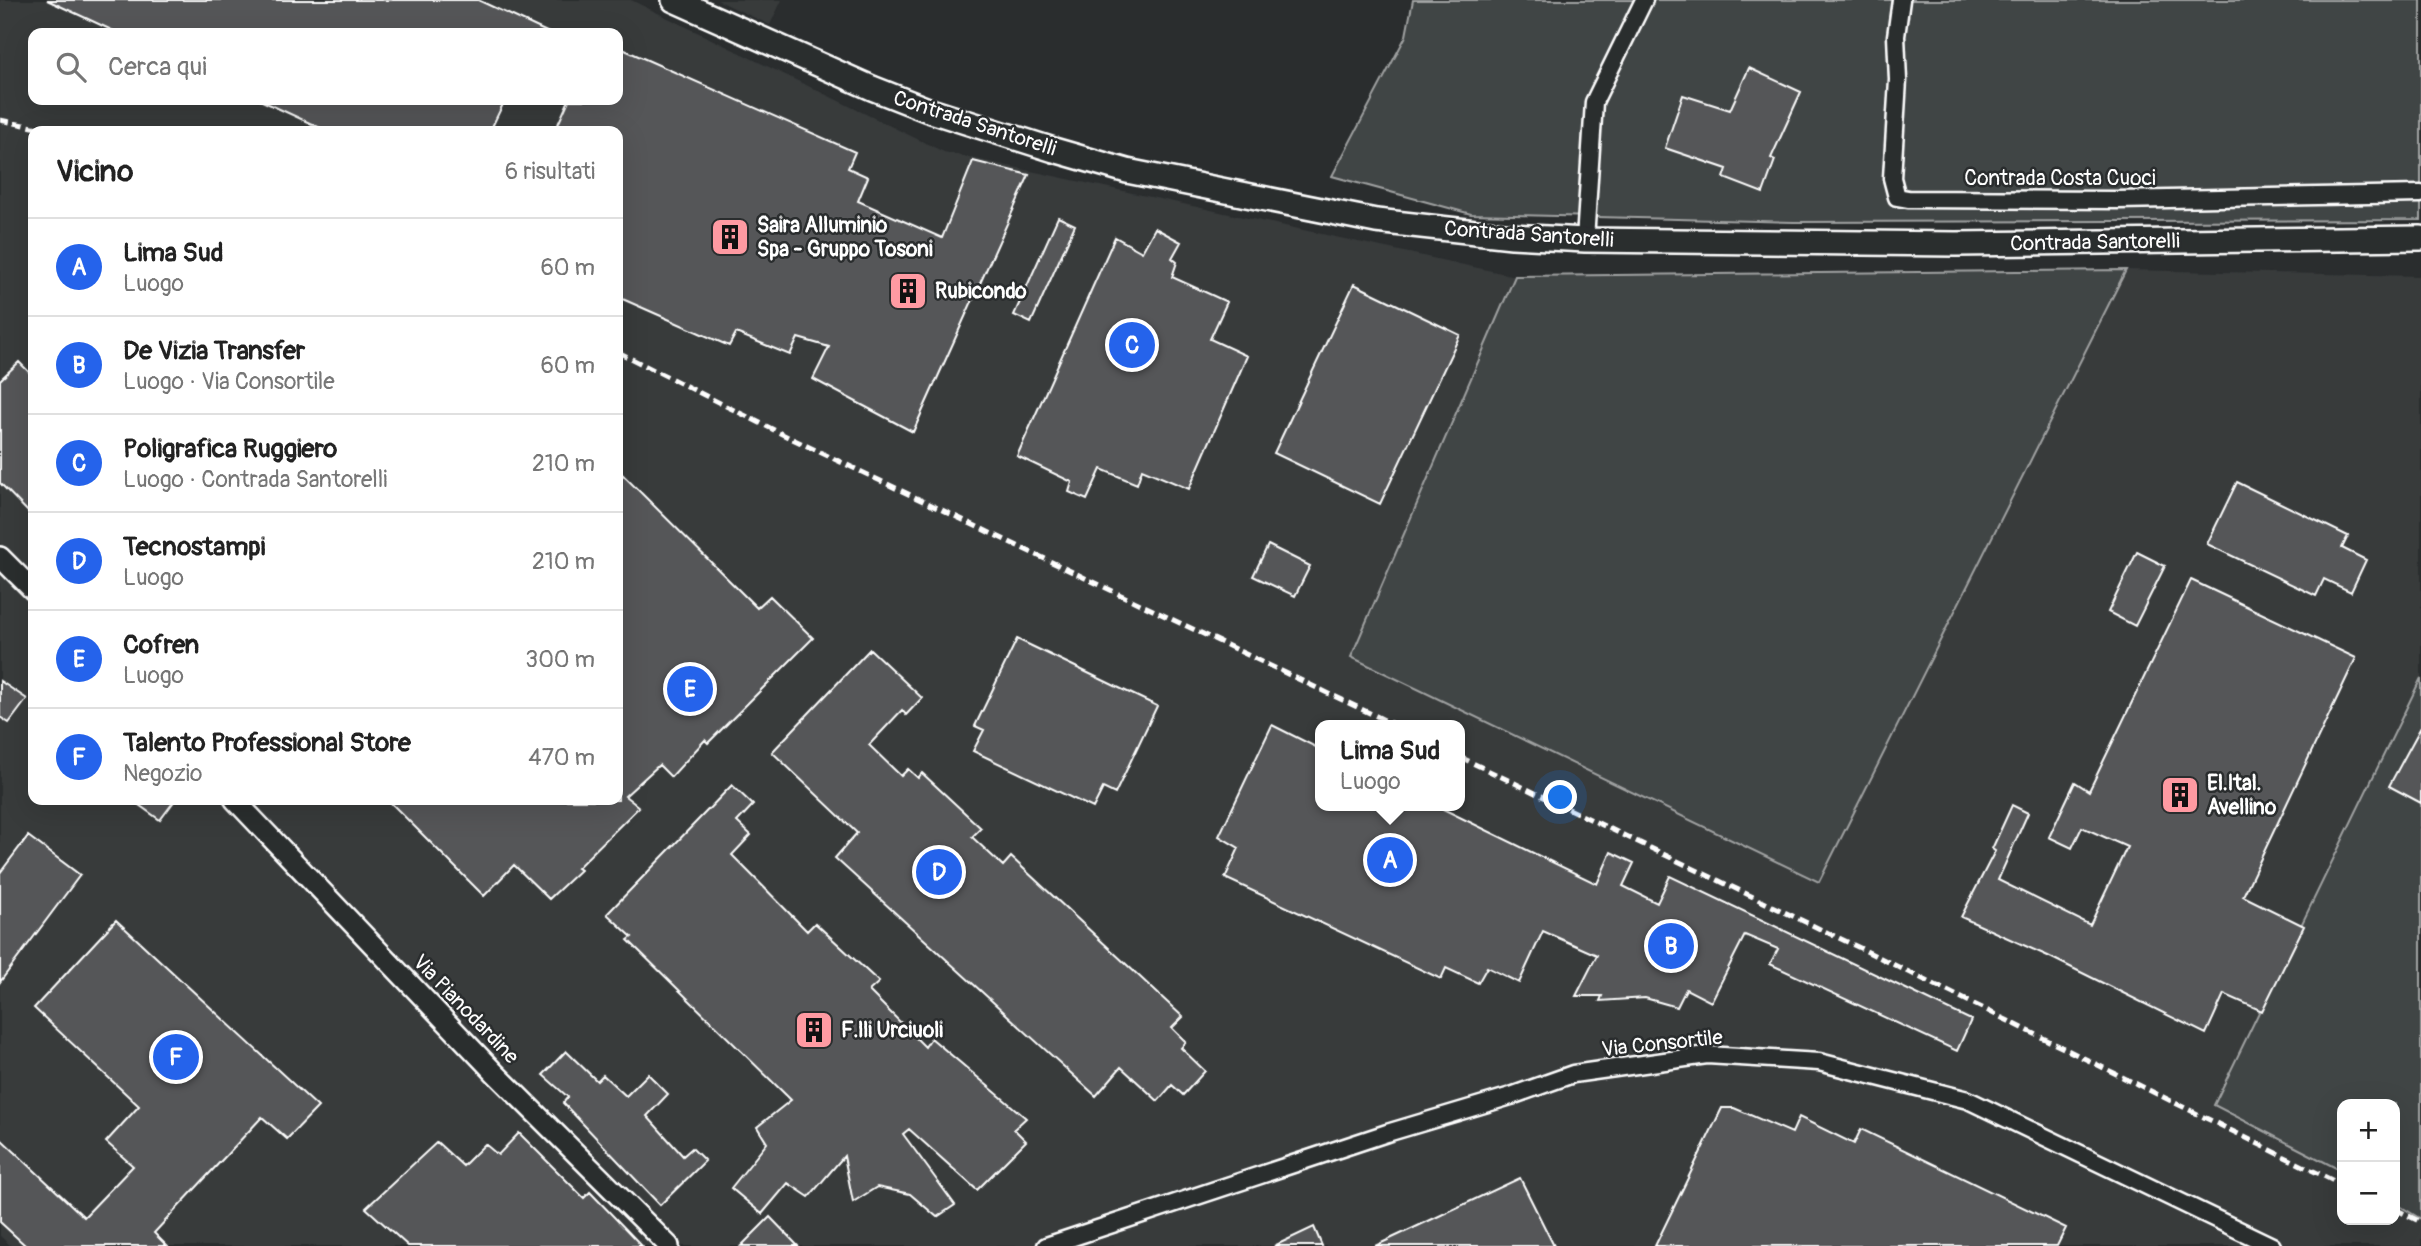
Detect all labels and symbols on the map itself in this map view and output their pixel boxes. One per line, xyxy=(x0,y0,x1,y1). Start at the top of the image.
street label: Contrada Santorelli xyxy=(890,84,1060,163)
street label: Contrada Costa Cuoci xyxy=(1964,165,2156,192)
place label: Saira Alluminio Spa - Gruppo Tosoni xyxy=(757,212,933,263)
street label: Contrada Santorelli xyxy=(1443,215,1615,254)
building icon: Saira Alluminio Spa - Gruppo Tosoni xyxy=(709,216,751,258)
street label: Contrada Santorelli xyxy=(2010,228,2180,257)
building icon: Rubicondo xyxy=(887,270,929,312)
place label: Rubicondo xyxy=(935,278,1027,305)
pin: C xyxy=(1109,319,1155,371)
pin: E xyxy=(667,663,713,715)
place label: El.Ital. Avellino xyxy=(2207,770,2277,821)
building icon: El.Ital. Avellino xyxy=(2159,774,2201,816)
your location xyxy=(1543,780,1577,814)
pin: A xyxy=(1367,834,1413,886)
pin: D xyxy=(916,846,962,898)
pin: B xyxy=(1648,920,1694,972)
street label: Via Pianodardine xyxy=(407,949,525,1070)
building icon: F.lli Urciuoli xyxy=(793,1009,835,1051)
place label: F.lli Urciuoli xyxy=(841,1017,943,1044)
street label: Via Consortile xyxy=(1600,1024,1725,1063)
pin: F xyxy=(153,1031,199,1083)

